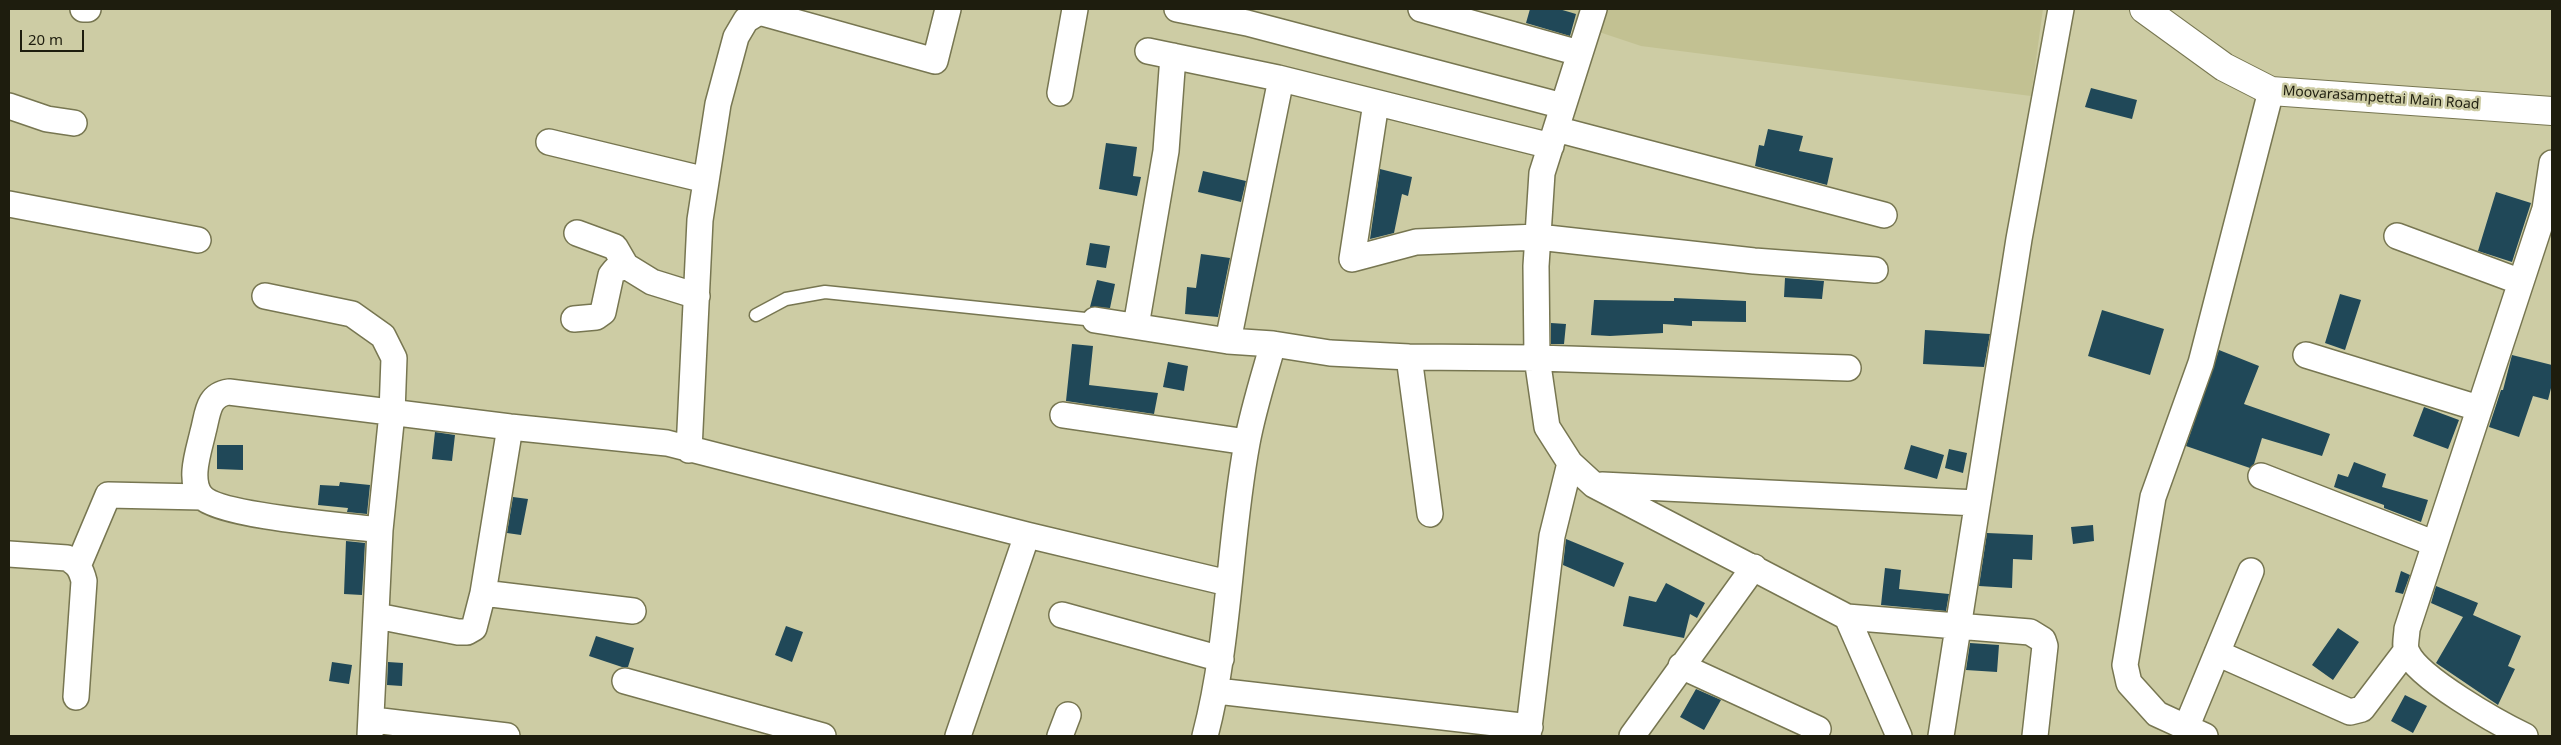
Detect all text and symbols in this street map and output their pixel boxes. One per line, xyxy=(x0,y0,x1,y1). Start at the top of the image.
scale bar xyxy=(22,20,86,52)
text: 20 m xyxy=(28,29,63,49)
street label: Moovarasampettai Main Road xyxy=(2282,83,2480,113)

